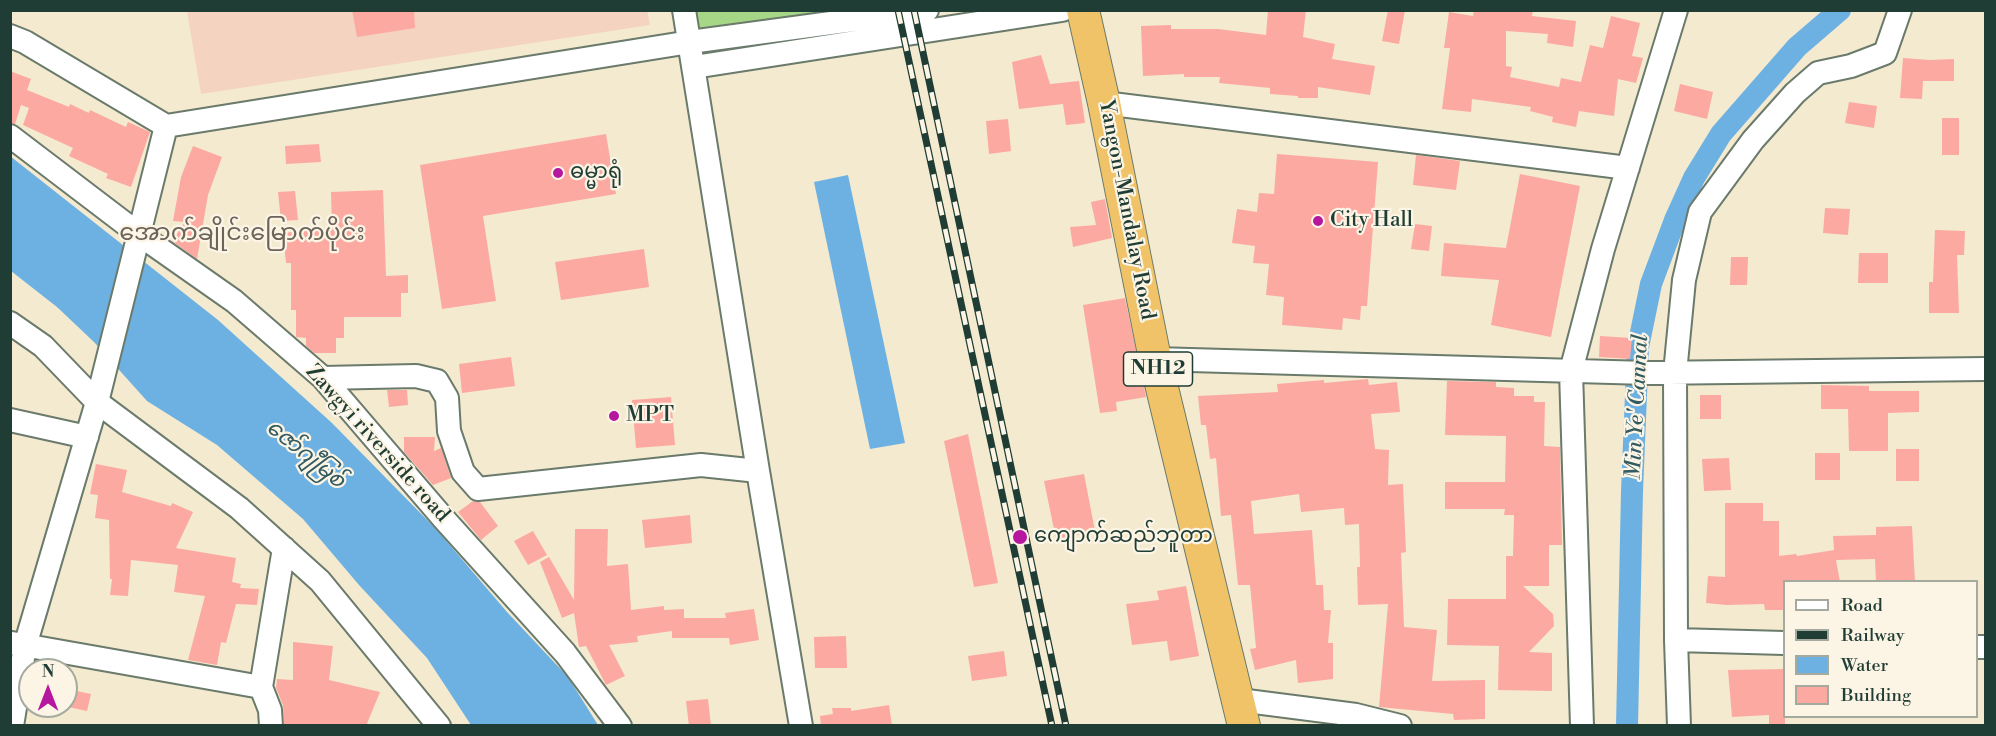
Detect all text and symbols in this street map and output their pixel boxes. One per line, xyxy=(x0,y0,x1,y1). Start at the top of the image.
street label: Yangon-Mandalay Road xyxy=(1092,98,1160,322)
place label: ဓမ္မာရုံ xyxy=(570,160,622,186)
marker: ဓမ္မာရုံ xyxy=(551,166,565,180)
place label: City Hall xyxy=(1330,208,1413,234)
marker: City Hall xyxy=(1311,214,1325,228)
district label: အောက်ချိုင်းမြောက်ပိုင်း xyxy=(119,220,365,248)
water label: Min Ye' Cannal xyxy=(1621,334,1655,480)
road number: NH12 xyxy=(1124,352,1192,386)
street label: Zawgyi riverside road xyxy=(300,360,454,528)
place label: MPT xyxy=(626,403,674,429)
marker: MPT xyxy=(607,409,621,423)
water label: ဇော်ဂျီမြစ် xyxy=(260,415,350,495)
place label: ကျောက်ဆည်ဘူတာ xyxy=(1034,524,1213,550)
marker: ကျောက်ဆည်ဘူတာ xyxy=(1011,528,1029,546)
legend xyxy=(1783,580,1978,718)
text: Road xyxy=(1841,594,1883,617)
text: Railway xyxy=(1841,624,1904,647)
text: Water xyxy=(1841,654,1888,677)
north arrow xyxy=(18,658,78,718)
text: N xyxy=(42,662,54,682)
text: Building xyxy=(1841,684,1911,707)

